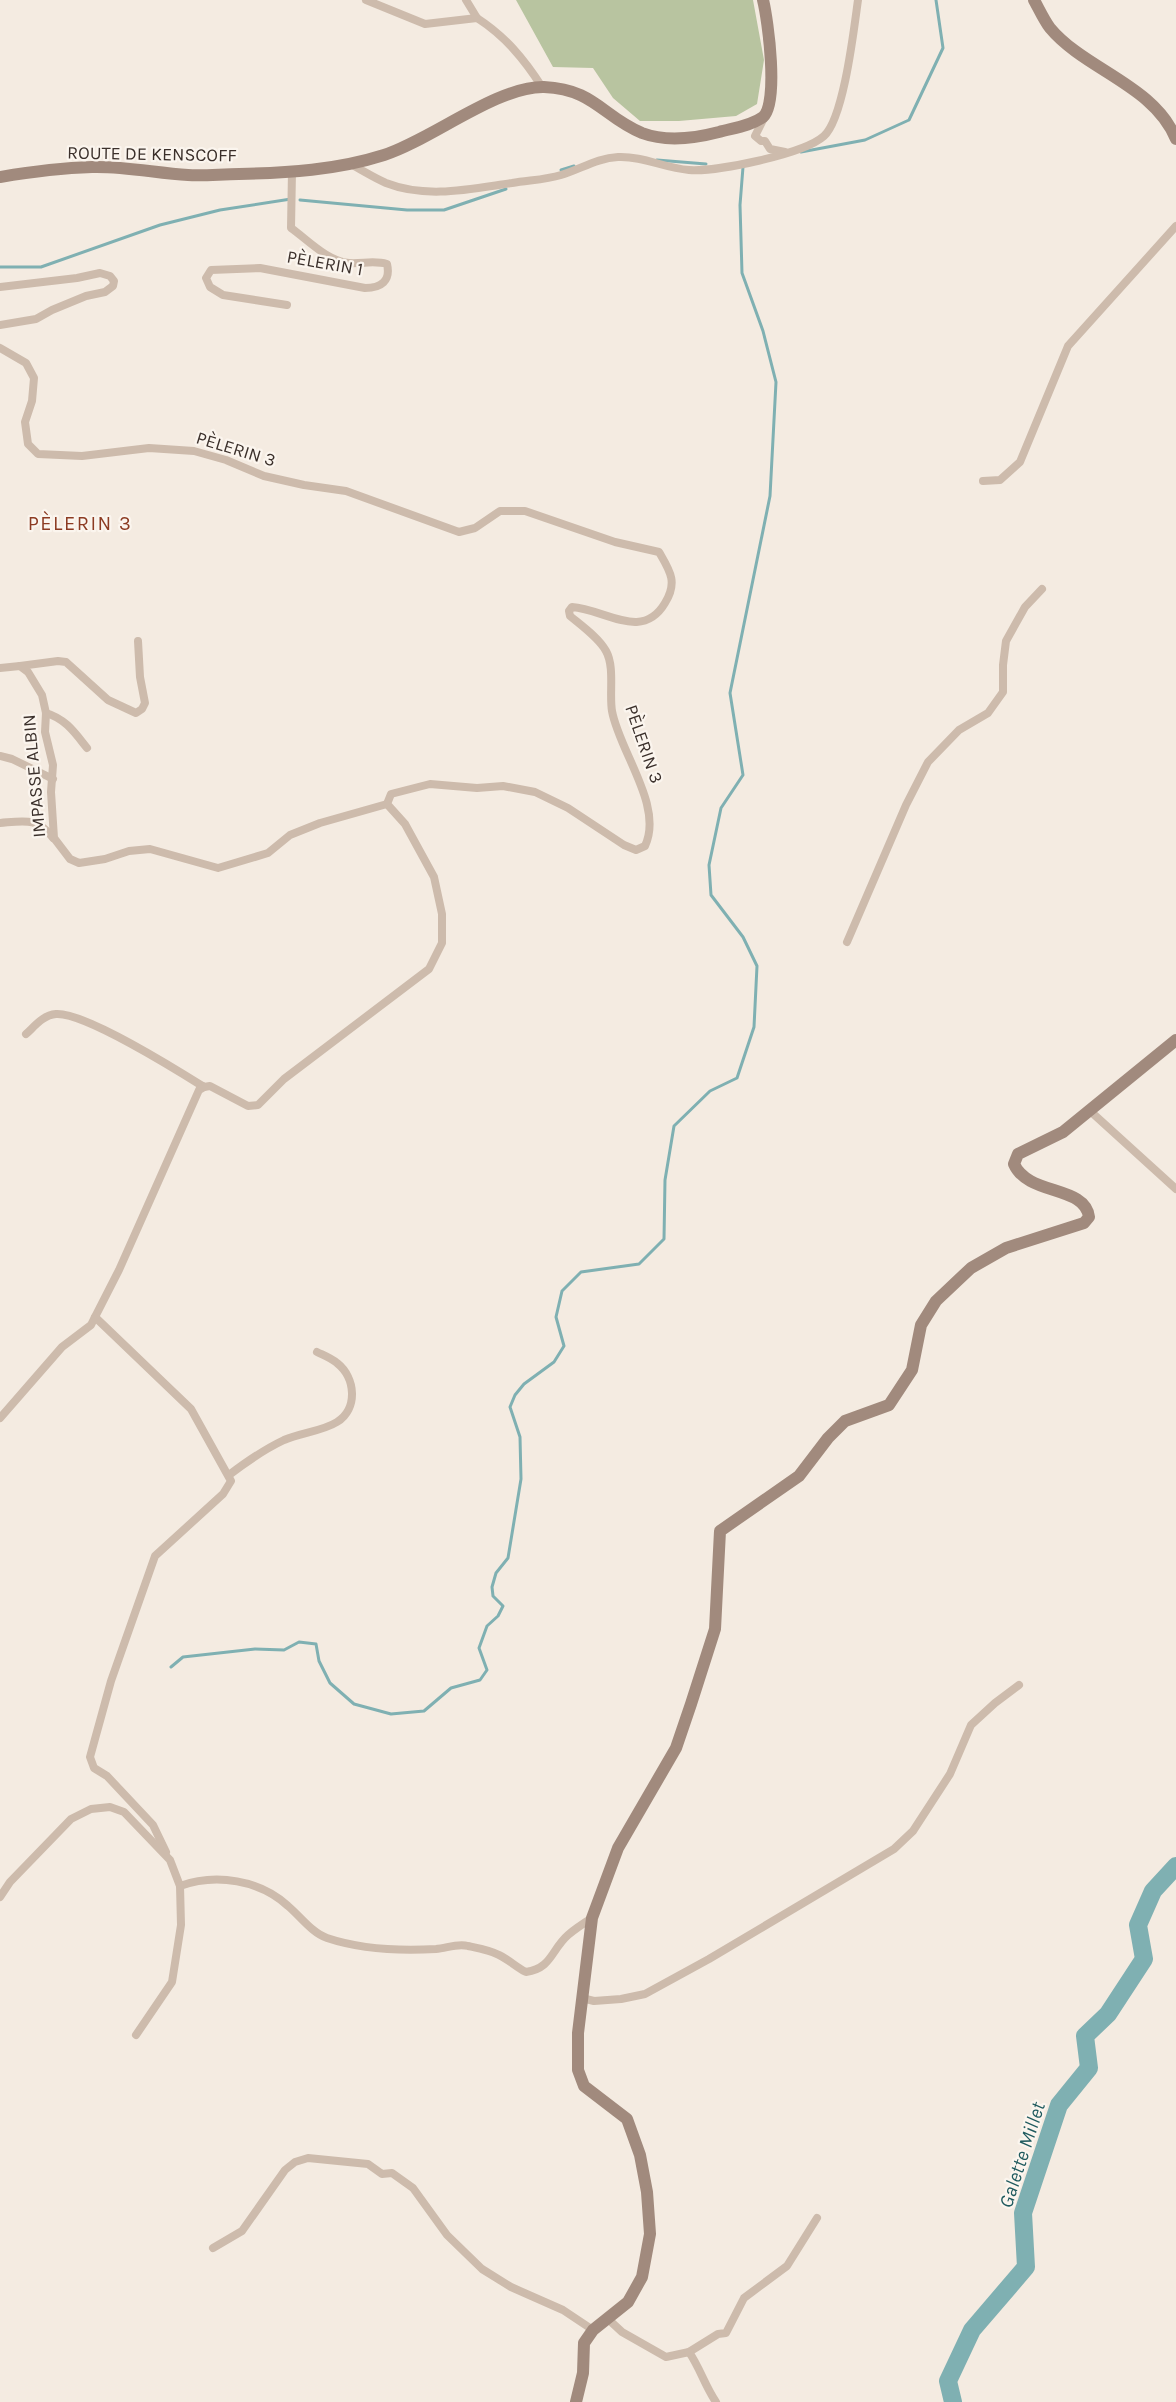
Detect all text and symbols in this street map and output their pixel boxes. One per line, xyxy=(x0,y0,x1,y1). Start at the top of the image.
street label: ROUTE DE KENSCOFF xyxy=(67,142,237,166)
street label: PÈLERIN 1 xyxy=(285,244,365,281)
street label: PÈLERIN 3 xyxy=(194,426,279,471)
district label: PÈLERIN 3 xyxy=(28,511,132,535)
street label: PÈLERIN 3 xyxy=(620,701,669,786)
street label: IMPASSE ALBIN xyxy=(18,714,50,838)
water label: Galette Millet xyxy=(994,2099,1050,2211)

